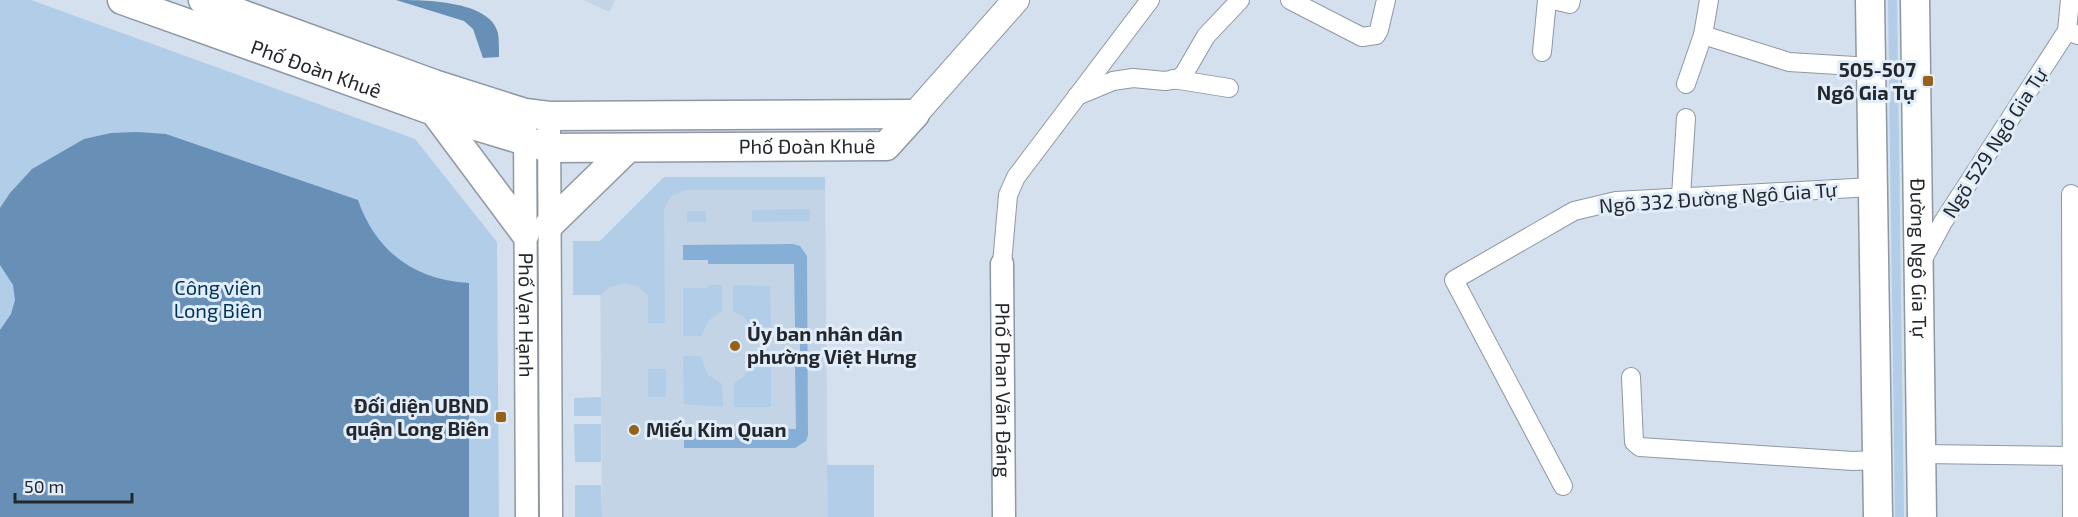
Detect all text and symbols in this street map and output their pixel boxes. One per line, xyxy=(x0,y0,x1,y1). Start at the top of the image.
street label: Phố Đoàn Khuê xyxy=(248,34,385,102)
place label: 505-507 Ngô Gia Tự xyxy=(1817,57,1917,104)
street label: Ngõ 529 Ngô Gia Tự xyxy=(1937,62,2052,222)
marker: 505-507 Ngô Gia Tự xyxy=(1921,74,1935,88)
street label: Phố Đoàn Khuê xyxy=(739,133,875,158)
street label: Ngõ 332 Đường Ngô Gia Tự xyxy=(1598,177,1839,217)
street label: Đường Ngô Gia Tự xyxy=(1906,178,1933,339)
street label: Phố Vạn Hạnh xyxy=(515,252,539,378)
park label: Công viên Long Biên xyxy=(174,275,262,322)
street label: Phố Phan Văn Đáng xyxy=(991,302,1017,478)
place label: Ủy ban nhân dân phường Việt Hưng xyxy=(747,321,917,368)
marker: Ủy ban nhân dân phường Việt Hưng xyxy=(728,339,742,353)
place label: Đối diện UBND quận Long Biên xyxy=(345,393,489,440)
marker: Đối diện UBND quận Long Biên xyxy=(494,410,508,424)
place label: Miếu Kim Quan xyxy=(646,417,786,442)
marker: Miếu Kim Quan xyxy=(627,423,641,437)
scale bar xyxy=(15,466,132,504)
text: 50 m xyxy=(24,475,64,497)

